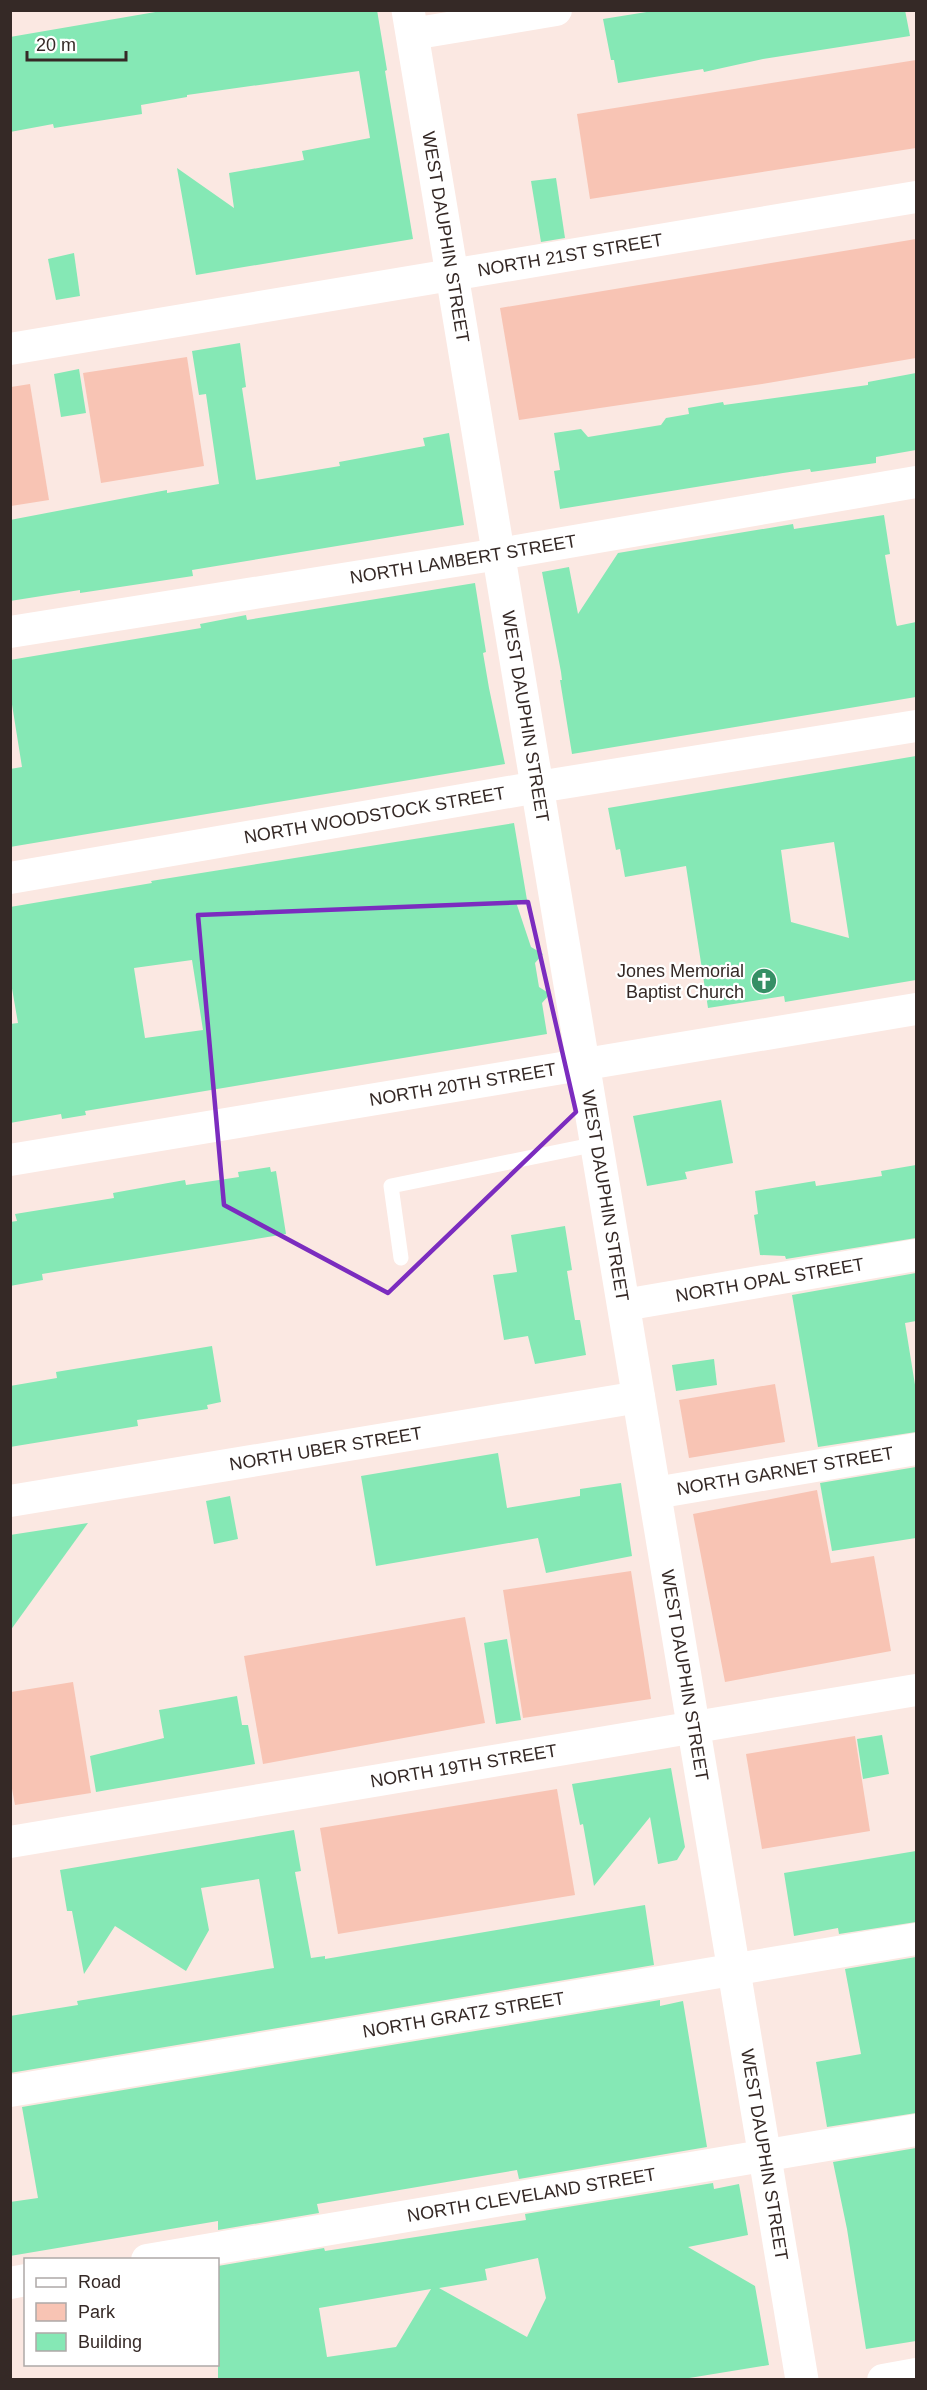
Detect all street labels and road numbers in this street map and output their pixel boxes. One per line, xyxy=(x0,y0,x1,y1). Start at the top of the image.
street label: WEST DAUPHIN STREET xyxy=(418,130,473,344)
street label: NORTH 21ST STREET xyxy=(476,230,664,280)
street label: NORTH LAMBERT STREET xyxy=(349,531,578,588)
street label: WEST DAUPHIN STREET xyxy=(498,609,553,823)
street label: NORTH WOODSTOCK STREET xyxy=(243,783,507,847)
street label: NORTH 20TH STREET xyxy=(368,1059,558,1110)
street label: WEST DAUPHIN STREET xyxy=(578,1089,633,1303)
street label: NORTH OPAL STREET xyxy=(674,1254,866,1306)
street label: NORTH UBER STREET xyxy=(228,1423,423,1475)
street label: NORTH GARNET STREET xyxy=(675,1443,895,1499)
street label: WEST DAUPHIN STREET xyxy=(657,1568,712,1782)
street label: NORTH 19TH STREET xyxy=(369,1740,558,1791)
street label: NORTH GRATZ STREET xyxy=(361,1988,566,2042)
street label: WEST DAUPHIN STREET xyxy=(737,2047,792,2262)
street label: NORTH CLEVELAND STREET xyxy=(406,2164,657,2226)

